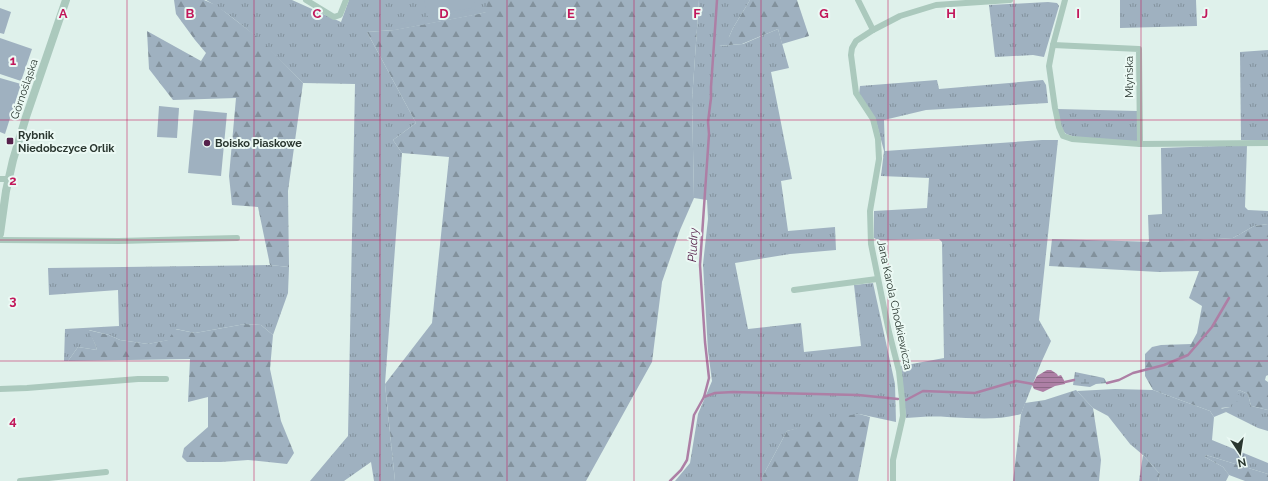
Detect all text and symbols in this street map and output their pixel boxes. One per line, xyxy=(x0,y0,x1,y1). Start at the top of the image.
text: A xyxy=(59,6,68,21)
text: B xyxy=(186,6,195,21)
text: C xyxy=(313,6,322,21)
text: D xyxy=(439,6,449,21)
text: E xyxy=(567,6,575,21)
text: F xyxy=(693,6,701,21)
text: G xyxy=(819,6,829,21)
text: H xyxy=(946,6,956,21)
text: I xyxy=(1076,6,1080,21)
text: J xyxy=(1202,6,1208,21)
text: 1 xyxy=(10,53,17,68)
street label: Młyńska xyxy=(1123,56,1136,98)
street label: Górnośląska xyxy=(8,57,41,121)
place label: Rybnik Niedobczyce Orlik xyxy=(18,129,115,155)
marker: Rybnik Niedobczyce Orlik xyxy=(5,136,15,146)
place label: Boisko Piaskowe xyxy=(215,137,302,150)
marker: Boisko Piaskowe xyxy=(202,138,212,148)
text: 2 xyxy=(9,173,17,188)
water label: Pludry xyxy=(685,226,701,262)
street label: Jana Karola Chodkiewicza xyxy=(874,239,915,371)
text: 3 xyxy=(9,293,17,308)
text: 4 xyxy=(9,413,17,428)
north arrow xyxy=(1220,433,1260,473)
text: N xyxy=(1237,455,1247,470)

